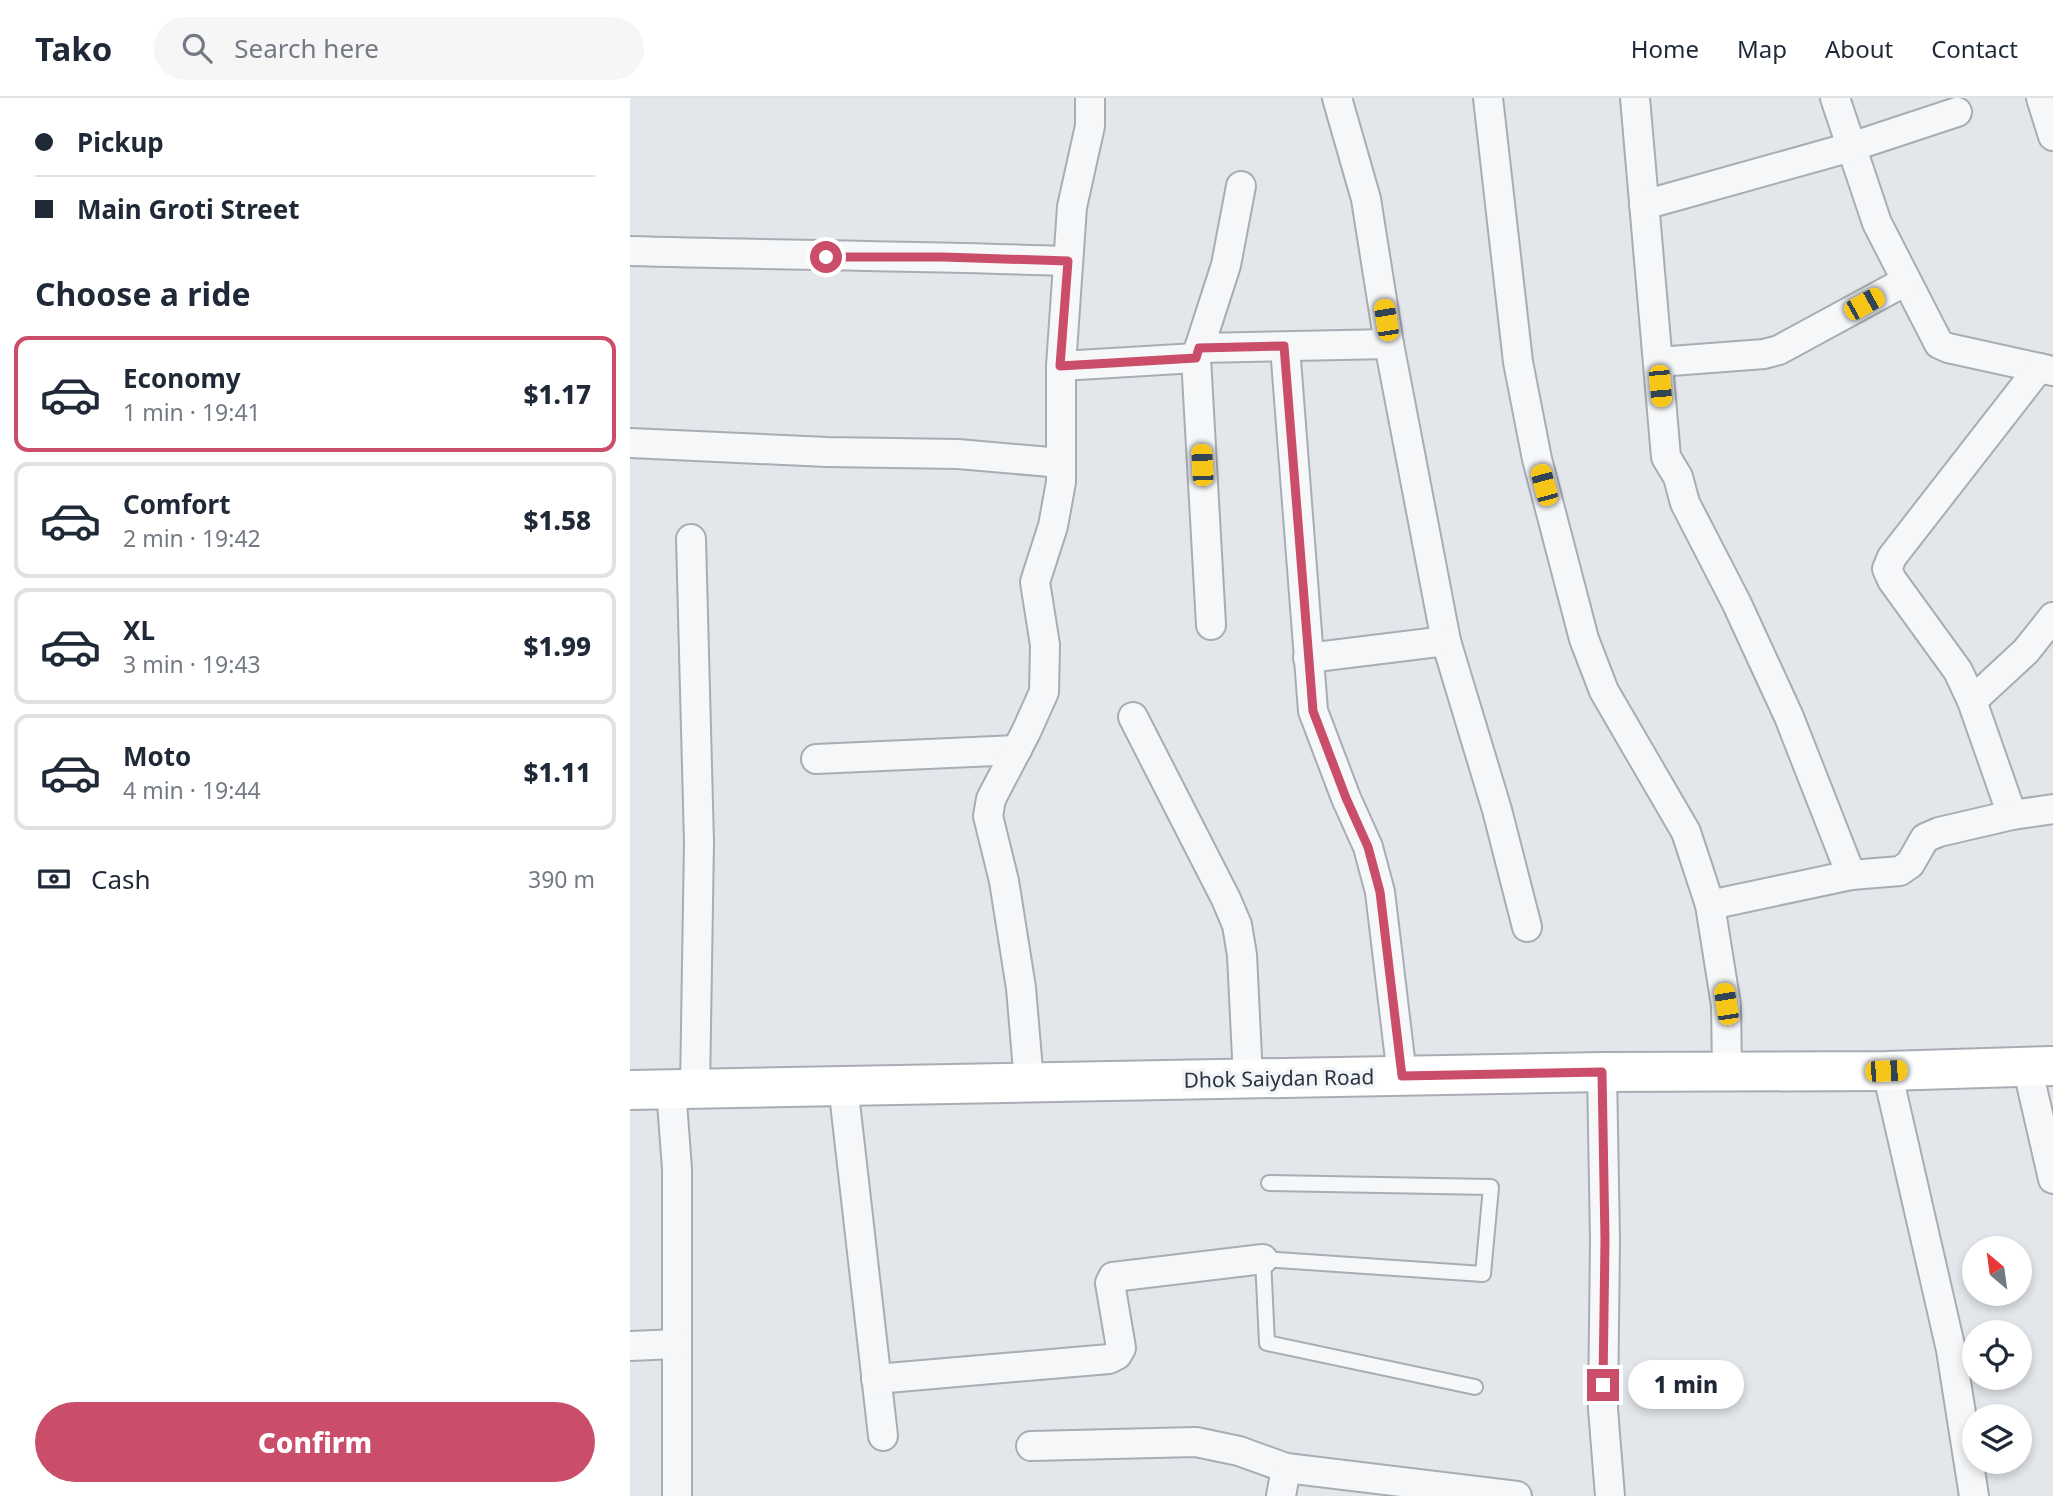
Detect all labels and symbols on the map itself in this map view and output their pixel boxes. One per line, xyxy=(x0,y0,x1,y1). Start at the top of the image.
route start xyxy=(810,241,842,273)
car xyxy=(1841,285,1888,323)
car xyxy=(1373,298,1400,342)
car xyxy=(1648,364,1673,408)
car xyxy=(1191,443,1214,487)
car xyxy=(1529,462,1560,508)
car xyxy=(1713,982,1740,1026)
car xyxy=(1865,1060,1908,1082)
street label: Dhok Saiydan Road xyxy=(1183,1062,1375,1094)
north arrow xyxy=(1962,1236,2032,1306)
callout: 1 min xyxy=(1628,1360,1743,1410)
route end xyxy=(1587,1369,1619,1401)

